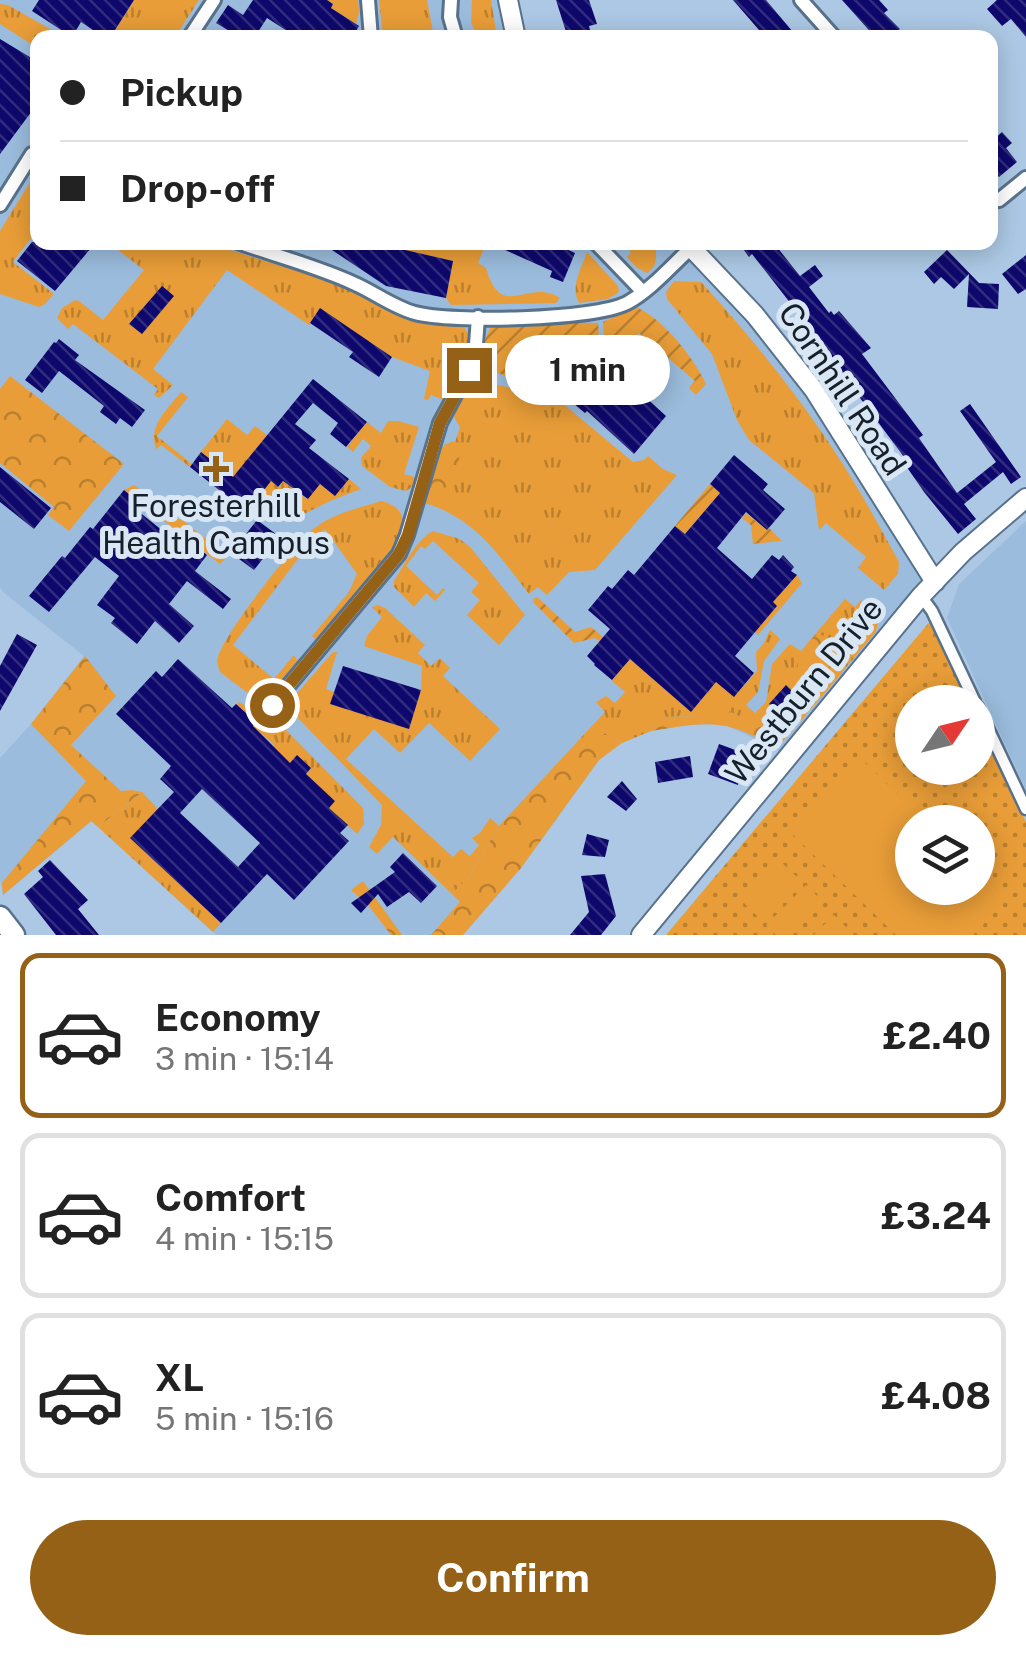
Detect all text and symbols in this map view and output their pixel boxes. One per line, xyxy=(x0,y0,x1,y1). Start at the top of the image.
text: Pickup xyxy=(120,70,243,115)
text: Drop-off xyxy=(120,166,275,211)
street label: Cornhill Road xyxy=(771,295,914,482)
callout: 1 min xyxy=(504,335,669,405)
route end xyxy=(447,348,492,393)
text: 1 min xyxy=(549,351,626,388)
marker: Foresterhill Health Campus xyxy=(203,456,229,482)
place label: Foresterhill Health Campus xyxy=(102,487,330,561)
street label: Westburn Drive xyxy=(717,590,890,791)
route start xyxy=(250,683,295,728)
north arrow xyxy=(895,685,995,785)
map controls xyxy=(895,685,995,905)
button: layers xyxy=(895,805,995,905)
icon: car xyxy=(35,991,125,1081)
text: Economy xyxy=(155,995,321,1040)
text: £2.40 xyxy=(883,1013,991,1058)
text: 3 min · 15:14 xyxy=(155,1040,334,1077)
icon: car xyxy=(35,1171,125,1261)
text: Comfort xyxy=(155,1175,306,1220)
text: £3.24 xyxy=(881,1193,991,1238)
text: 4 min · 15:15 xyxy=(155,1220,334,1257)
icon: car xyxy=(35,1351,125,1441)
text: XL xyxy=(155,1355,204,1400)
text: £4.08 xyxy=(881,1373,991,1418)
text: 5 min · 15:16 xyxy=(155,1400,334,1437)
button: Confirm xyxy=(30,1520,996,1635)

